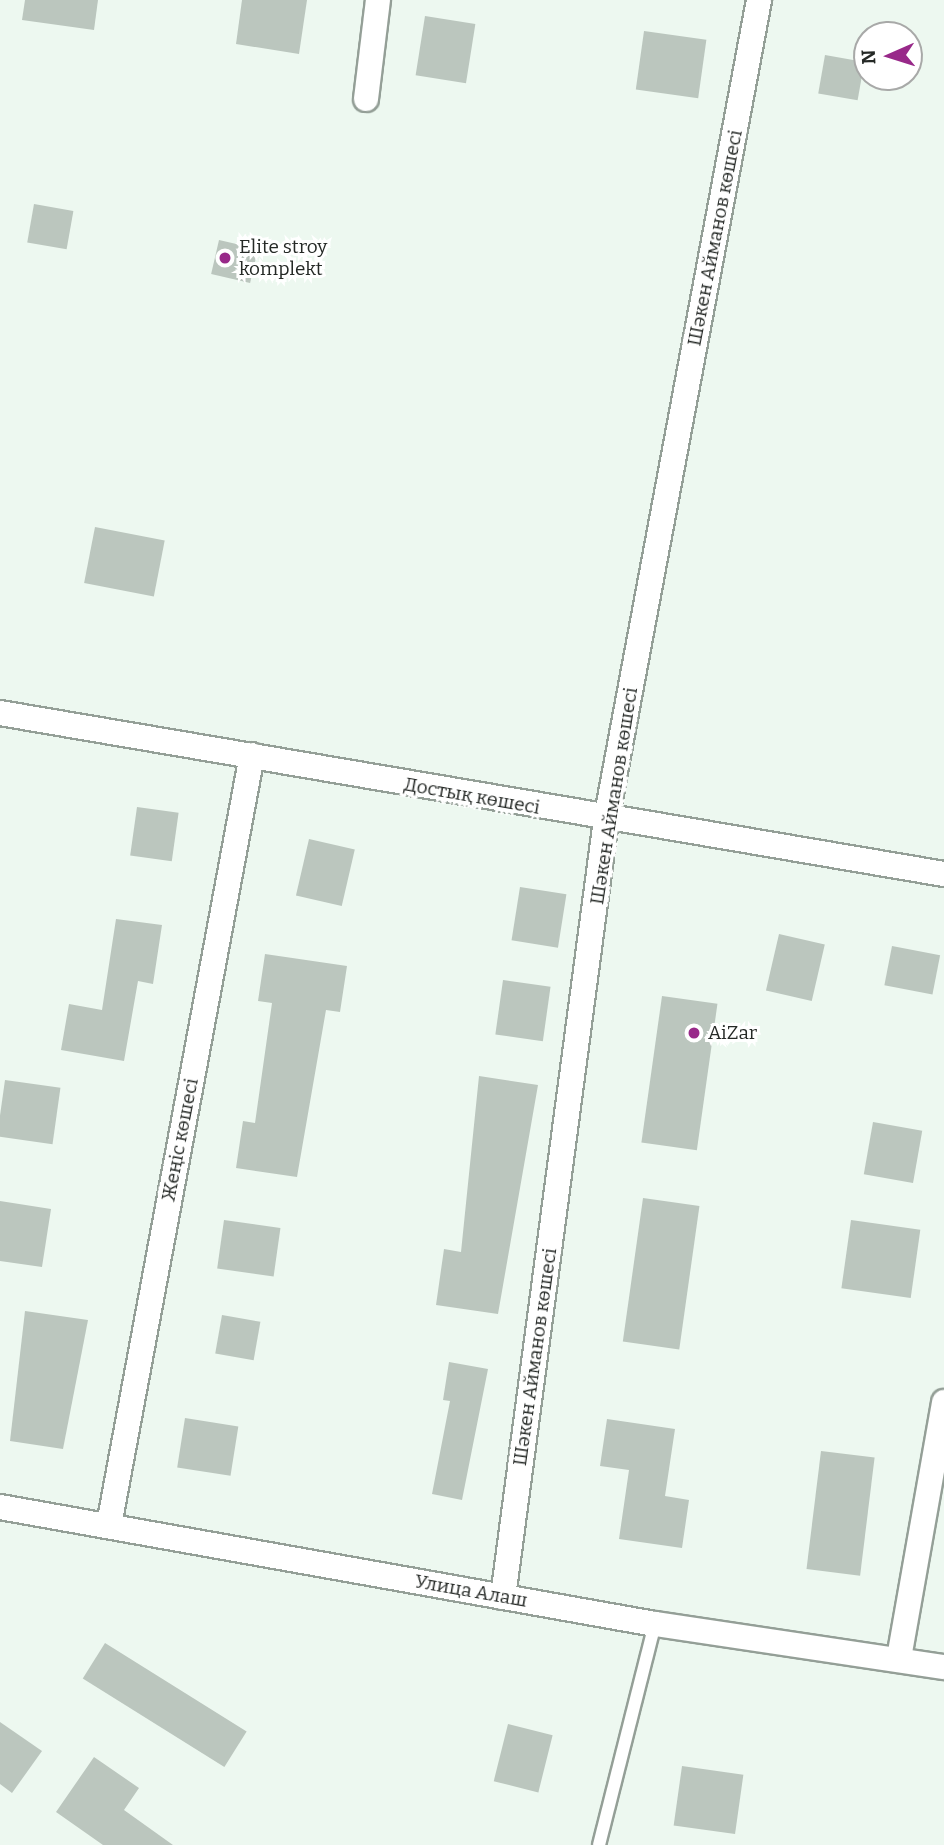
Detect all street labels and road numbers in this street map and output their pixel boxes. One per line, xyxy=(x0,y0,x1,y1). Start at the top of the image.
street label: Шәкен Айманов көшесі xyxy=(683,128,747,348)
street label: Шәкен Айманов көшесі xyxy=(586,686,642,906)
street label: Достық көшесі xyxy=(402,773,542,819)
street label: Жеңіс көшесі xyxy=(157,1076,203,1204)
street label: Шәкен Айманов көшесі xyxy=(508,1247,562,1467)
street label: Улица Алаш xyxy=(413,1570,529,1612)

